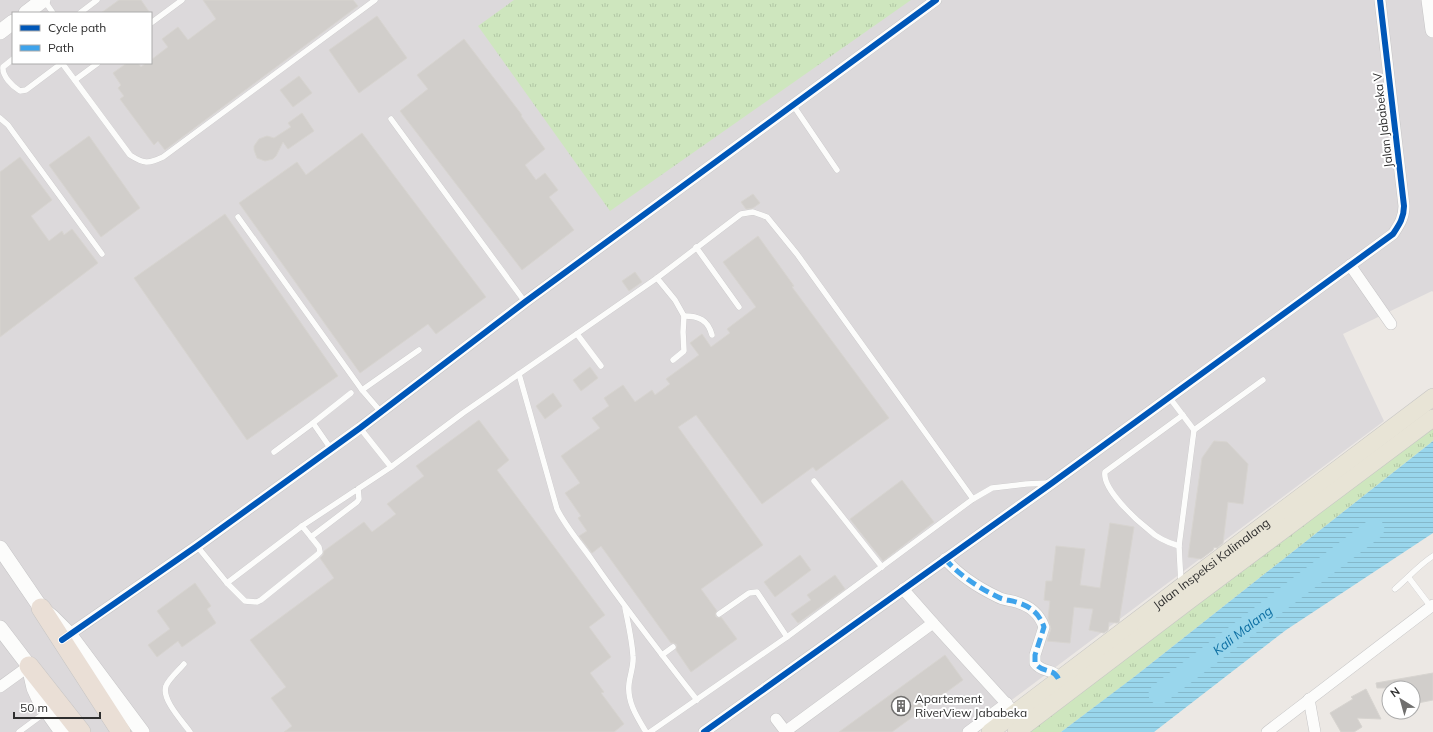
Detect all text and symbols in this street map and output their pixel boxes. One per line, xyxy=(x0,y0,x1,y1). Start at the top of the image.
legend xyxy=(12,12,152,64)
text: Cycle path xyxy=(48,20,106,35)
text: Path xyxy=(48,40,74,55)
street label: Jalan Jababeka V xyxy=(1369,71,1396,168)
street label: Jalan Inspeksi Kalimalang xyxy=(1150,515,1272,612)
water label: Kali Malang xyxy=(1209,602,1275,658)
north arrow xyxy=(1381,680,1421,720)
text: N xyxy=(1387,684,1403,700)
place label: Apartement RiverView Jababeka xyxy=(915,691,1027,720)
scale bar xyxy=(14,694,100,720)
building icon: Apartement RiverView Jababeka xyxy=(890,695,912,717)
text: 50 m xyxy=(20,700,48,715)

